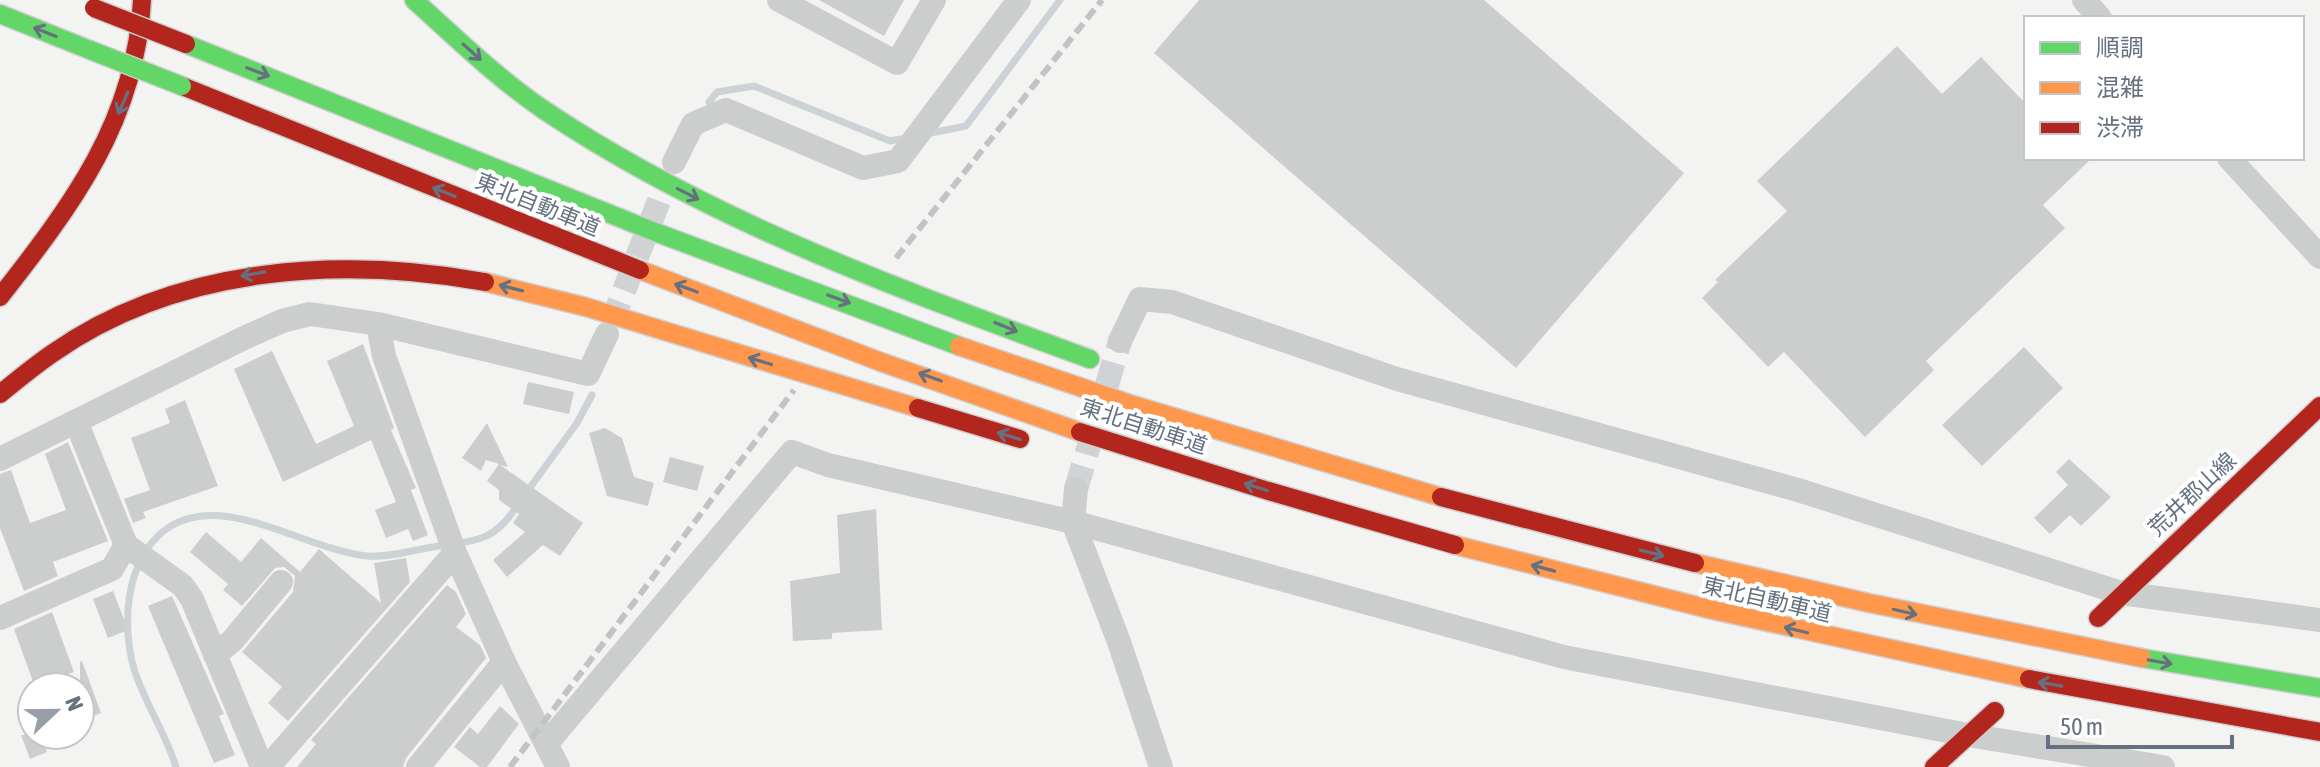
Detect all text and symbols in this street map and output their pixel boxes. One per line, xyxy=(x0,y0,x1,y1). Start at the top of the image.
legend xyxy=(2024,16,2304,160)
one-way arrow xyxy=(33,24,58,38)
text: 順調 xyxy=(2096,34,2144,61)
one-way arrow xyxy=(461,43,481,61)
one-way arrow xyxy=(245,66,270,80)
text: 混雑 xyxy=(2096,74,2144,101)
one-way arrow xyxy=(115,90,130,114)
text: 渋滞 xyxy=(2096,114,2144,141)
street label: 東北自動車道 xyxy=(472,167,604,241)
one-way arrow xyxy=(432,184,457,198)
one-way arrow xyxy=(676,187,700,203)
one-way arrow xyxy=(241,268,266,283)
one-way arrow xyxy=(498,279,524,294)
one-way arrow xyxy=(674,280,699,294)
one-way arrow xyxy=(827,293,851,307)
one-way arrow xyxy=(993,321,1018,335)
one-way arrow xyxy=(748,353,774,368)
one-way arrow xyxy=(918,369,943,383)
street label: 東北自動車道 xyxy=(1077,393,1211,459)
one-way arrow xyxy=(997,428,1023,443)
street label: 荒井郡山線 xyxy=(2143,447,2241,541)
one-way arrow xyxy=(1244,479,1269,493)
one-way arrow xyxy=(1639,546,1665,561)
one-way arrow xyxy=(1531,560,1557,575)
street label: 東北自動車道 xyxy=(1700,571,1834,627)
one-way arrow xyxy=(1892,605,1918,620)
one-way arrow xyxy=(1783,622,1809,637)
one-way arrow xyxy=(2147,655,2173,670)
north arrow xyxy=(16,671,96,751)
one-way arrow xyxy=(2038,676,2063,691)
text: N xyxy=(60,693,89,714)
scale bar xyxy=(2048,699,2232,749)
text: 50 m xyxy=(2060,713,2103,740)

